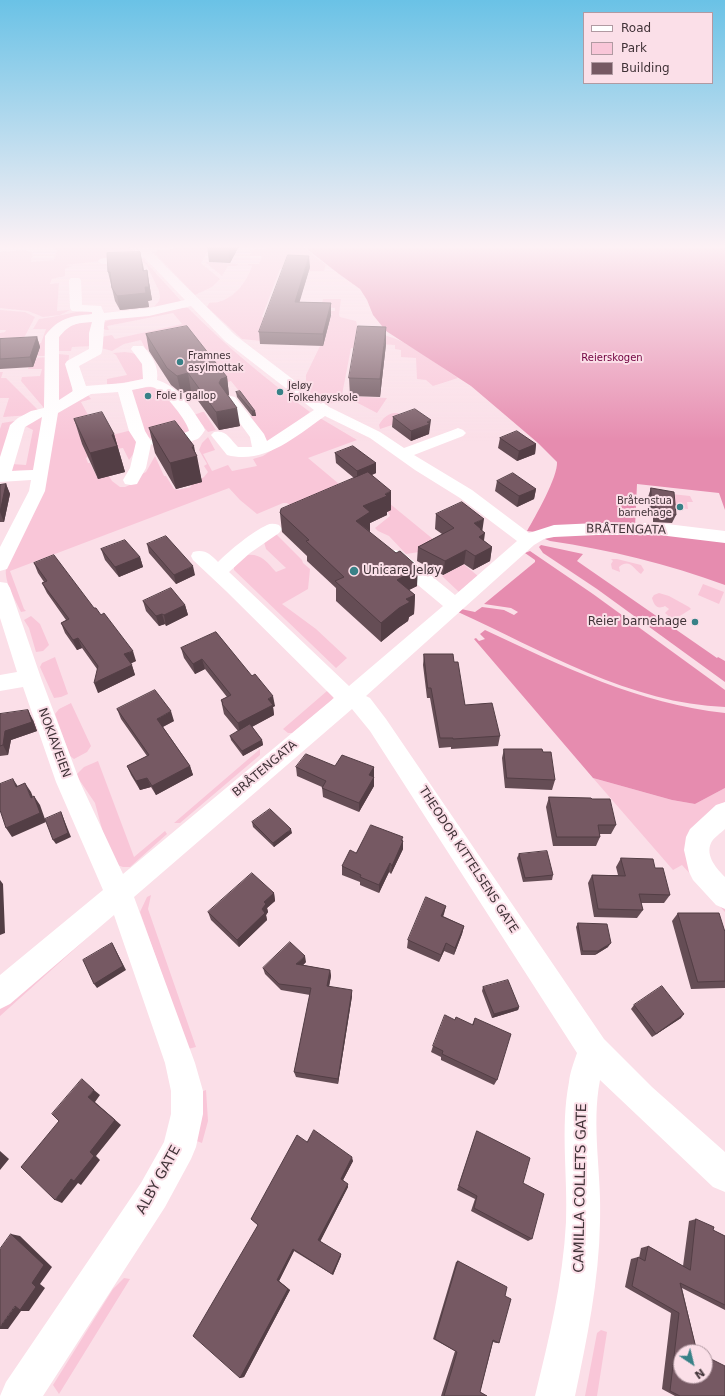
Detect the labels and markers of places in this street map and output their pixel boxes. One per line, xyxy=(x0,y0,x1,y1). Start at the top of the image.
place label: Framnes asylmottak xyxy=(188,350,244,374)
marker: Framnes asylmottak xyxy=(175,357,185,367)
place label: Jeløy Folkehøyskole xyxy=(288,380,358,404)
marker: Jeløy Folkehøyskole xyxy=(275,387,285,397)
place label: Fole i gallop xyxy=(156,390,216,402)
marker: Fole i gallop xyxy=(143,391,153,401)
place label: Bråtenstua barnehage xyxy=(617,495,672,518)
marker: Bråtenstua barnehage xyxy=(675,502,685,512)
place label: Unicare Jeløy xyxy=(363,564,441,578)
marker: Unicare Jeløy xyxy=(348,565,360,577)
place label: Reier barnehage xyxy=(588,615,687,629)
marker: Reier barnehage xyxy=(690,617,700,627)

